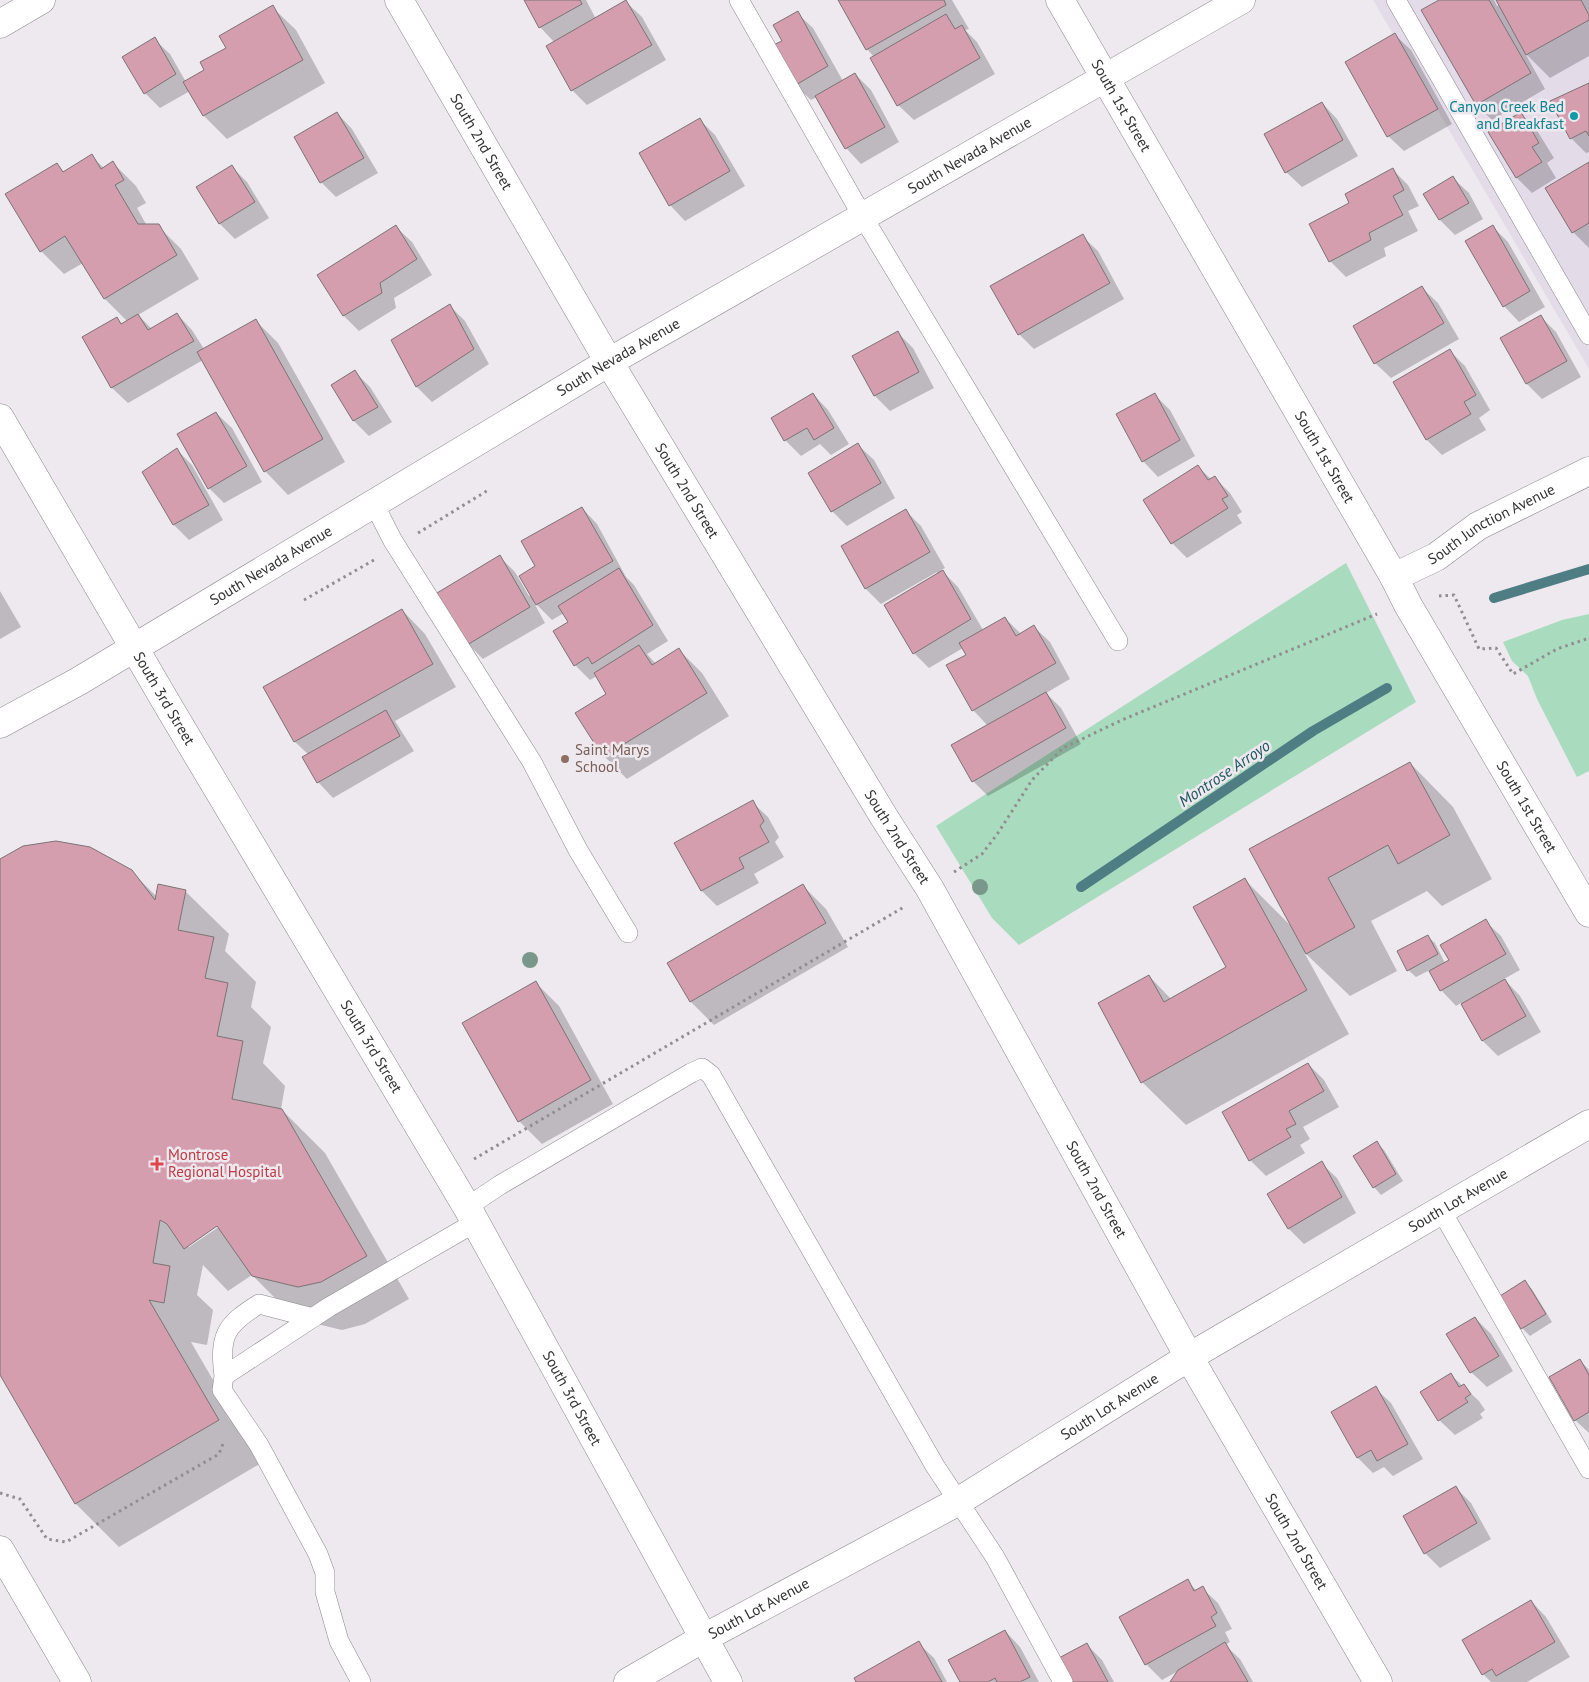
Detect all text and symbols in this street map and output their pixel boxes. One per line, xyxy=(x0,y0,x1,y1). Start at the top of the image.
street label: South 1st Street xyxy=(1087,56,1156,155)
street label: South 2nd Street xyxy=(446,90,517,193)
place label: Canyon Creek Bed and Breakfast xyxy=(1449,97,1564,133)
marker: Canyon Creek Bed and Breakfast xyxy=(1568,110,1580,122)
street label: South Nevada Avenue xyxy=(904,112,1035,198)
street label: South Nevada Avenue xyxy=(553,313,683,400)
street label: South 1st Street xyxy=(1291,407,1359,506)
street label: South 2nd Street xyxy=(651,439,723,542)
street label: South Junction Avenue xyxy=(1425,479,1558,569)
street label: South Nevada Avenue xyxy=(206,521,335,609)
street label: South 3rd Street xyxy=(130,648,199,748)
water label: Montrose Arroyo xyxy=(1175,735,1273,811)
place label: Saint Marys School xyxy=(575,740,649,776)
marker: Saint Marys School xyxy=(559,753,571,765)
street label: South 1st Street xyxy=(1493,757,1561,856)
street label: South 2nd Street xyxy=(861,786,934,888)
street label: South 3rd Street xyxy=(337,996,407,1096)
street label: South 2nd Street xyxy=(1062,1137,1131,1241)
place label: Montrose Regional Hospital xyxy=(168,1145,282,1181)
marker: Montrose Regional Hospital xyxy=(150,1157,164,1171)
street label: South Lot Avenue xyxy=(1405,1163,1511,1236)
street label: South 3rd Street xyxy=(539,1347,606,1449)
street label: South Lot Avenue xyxy=(1057,1369,1162,1444)
street label: South 2nd Street xyxy=(1261,1490,1332,1593)
street label: South Lot Avenue xyxy=(705,1573,812,1643)

